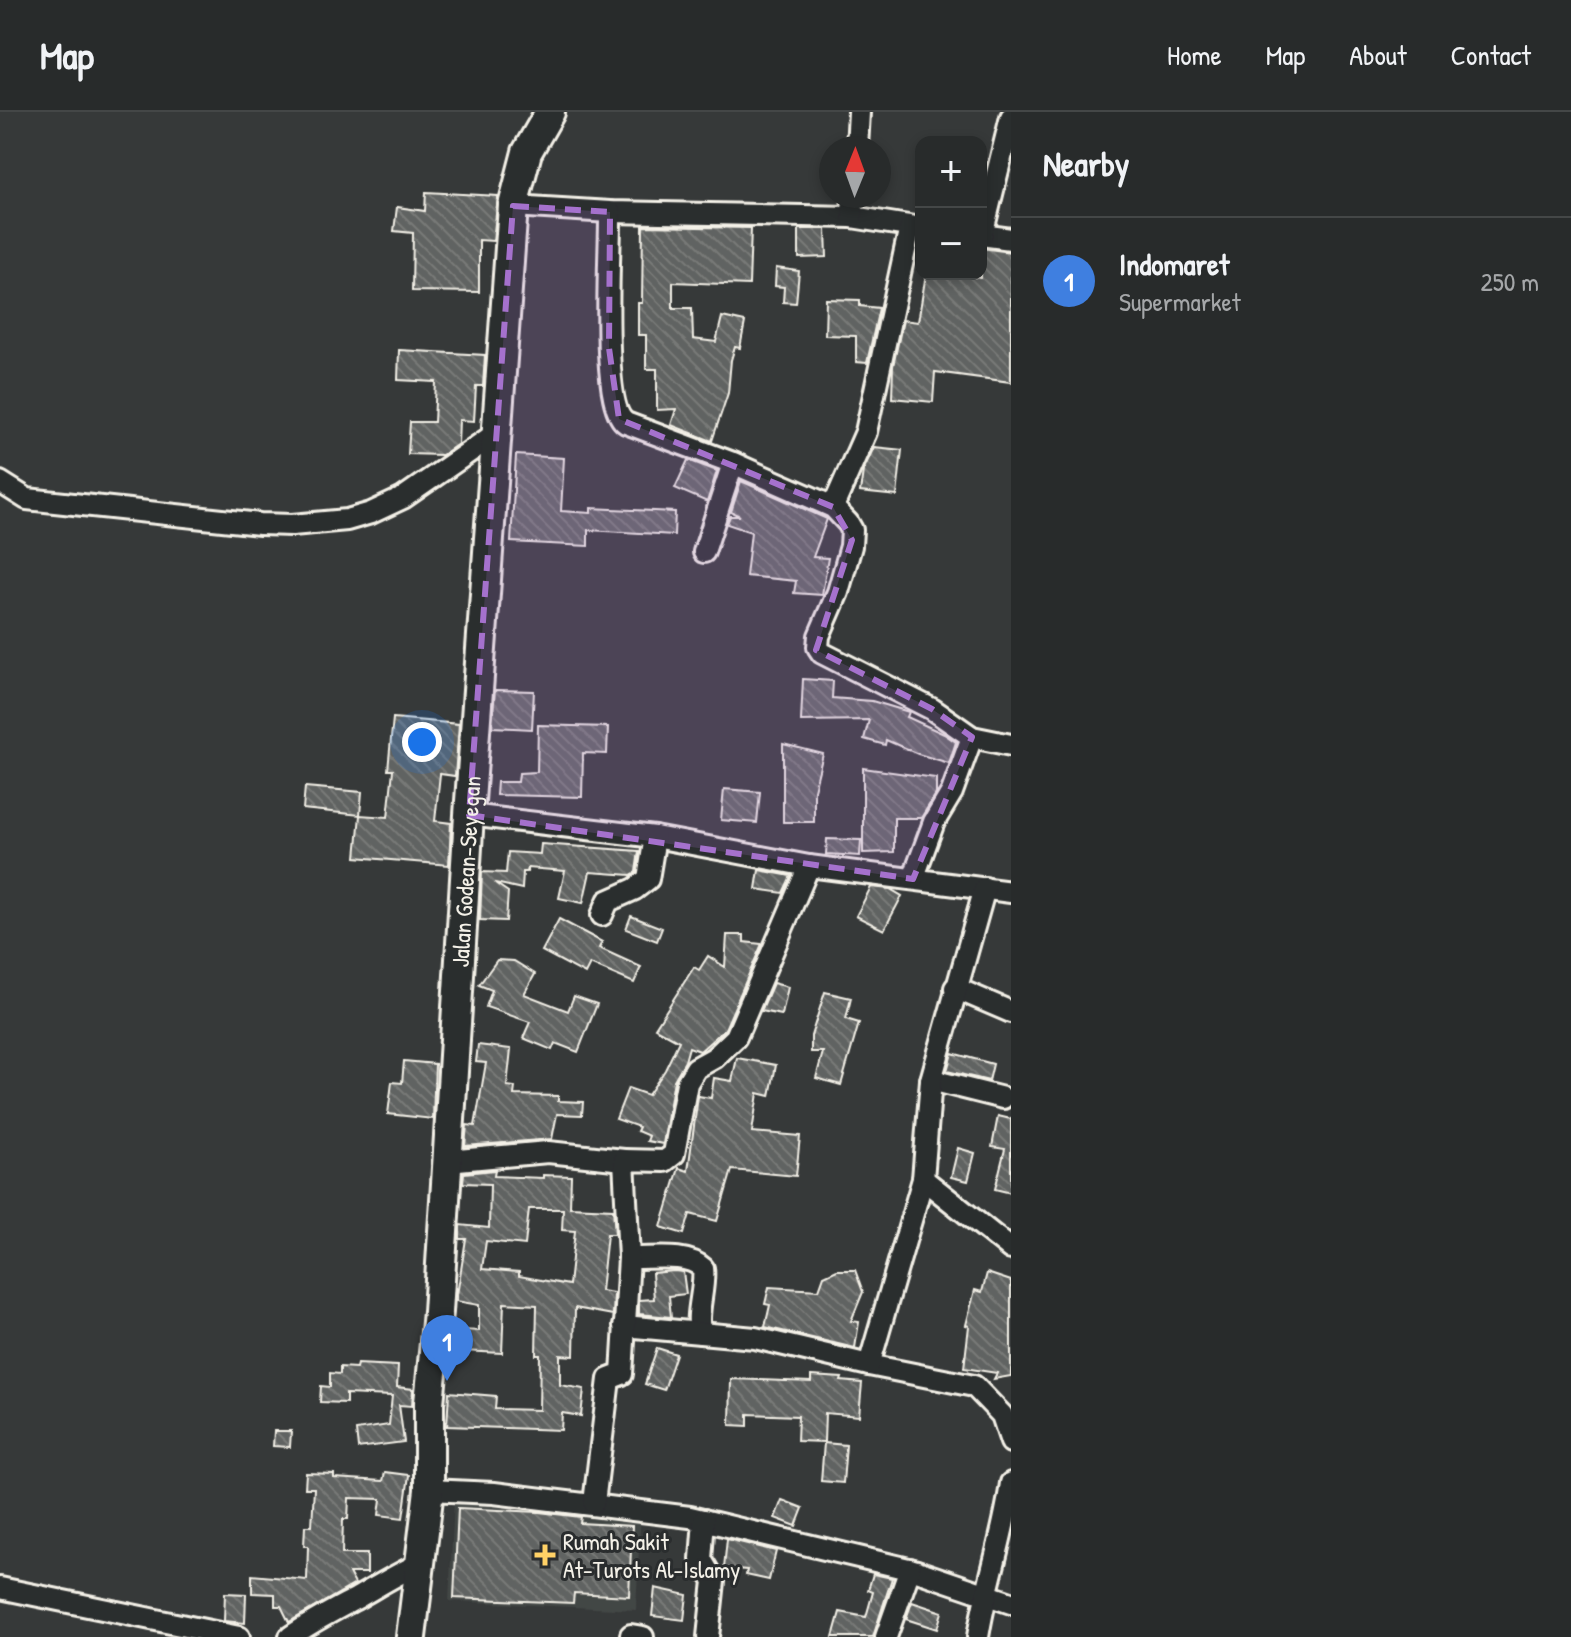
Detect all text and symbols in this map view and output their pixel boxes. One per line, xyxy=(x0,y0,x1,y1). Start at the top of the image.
text: Map xyxy=(40,29,94,81)
text: Home xyxy=(1167,36,1222,74)
text: Map xyxy=(1266,36,1305,74)
text: About xyxy=(1349,36,1407,74)
text: Contact xyxy=(1451,36,1531,74)
north arrow xyxy=(819,136,891,208)
map controls xyxy=(915,136,987,280)
button: + xyxy=(915,136,987,208)
text: Nearby xyxy=(1043,141,1129,187)
button: − xyxy=(915,208,987,280)
text: Indomaret xyxy=(1119,244,1229,284)
text: 1 xyxy=(1064,264,1074,299)
text: 250 m xyxy=(1481,264,1539,299)
text: Supermarket xyxy=(1119,284,1241,319)
your location xyxy=(402,722,442,762)
street label: Jalan Godean-Seyegan xyxy=(444,774,488,968)
pin: 1 xyxy=(421,1315,473,1381)
place label: Rumah Sakit At-Turots Al-Islamy xyxy=(563,1525,740,1585)
marker: Rumah Sakit At-Turots Al-Islamy xyxy=(534,1544,556,1566)

